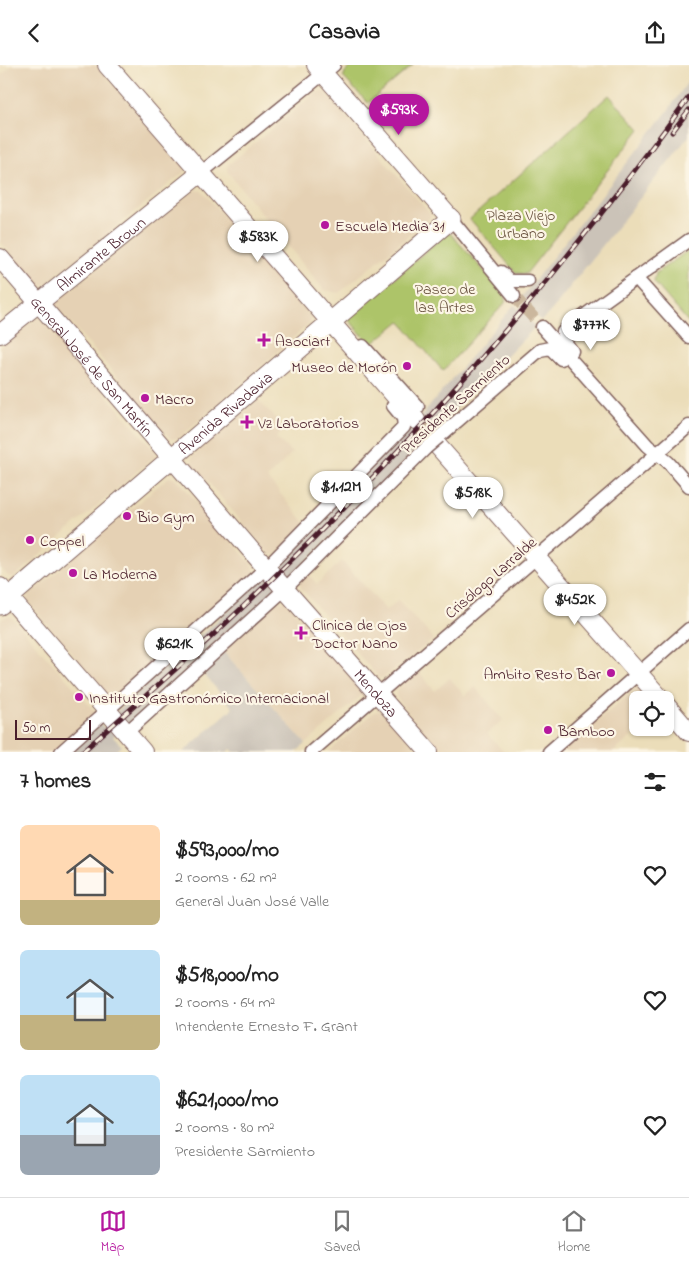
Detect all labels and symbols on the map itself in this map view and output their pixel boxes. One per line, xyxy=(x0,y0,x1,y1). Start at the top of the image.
pin: $593K xyxy=(364,93,434,136)
park label: Plaza Viejo Urbano xyxy=(487,204,555,246)
street label: Almirante Brown xyxy=(52,212,152,298)
place label: Escuela Media 31 xyxy=(335,215,445,239)
marker: Escuela Media 31 xyxy=(319,219,331,231)
pin: $583K xyxy=(223,221,293,263)
park label: Paseo de las Artes xyxy=(415,278,476,320)
street label: General José de San Martín xyxy=(24,291,158,443)
pin: $777K xyxy=(556,309,626,351)
place label: Asociart xyxy=(275,330,331,354)
marker: Asociart xyxy=(257,333,271,347)
street label: Presidente Sarmiento xyxy=(396,349,516,460)
place label: Museo de Morón xyxy=(291,356,397,380)
marker: Museo de Morón xyxy=(401,360,413,372)
street label: Avenida Rivadavia xyxy=(174,367,279,462)
place label: Macro xyxy=(155,388,194,412)
marker: Macro xyxy=(139,392,151,404)
place label: Vz Laboratorios xyxy=(257,412,359,436)
marker: Vz Laboratorios xyxy=(240,415,254,429)
pin: $1.12M xyxy=(300,471,382,513)
pin: $518K xyxy=(438,477,508,519)
place label: Bio Gym xyxy=(136,506,194,530)
marker: Bio Gym xyxy=(121,510,133,522)
place label: Coppel xyxy=(40,530,85,554)
street label: Crisólogo Larralde xyxy=(440,531,543,625)
marker: Coppel xyxy=(24,534,36,546)
place label: La Moderna xyxy=(83,563,157,587)
marker: La Moderna xyxy=(67,567,79,579)
pin: $452K xyxy=(540,583,610,626)
place label: Clinica de Ojos Doctor Nano xyxy=(311,614,407,656)
marker: Clinica de Ojos Doctor Nano xyxy=(294,626,308,640)
pin: $621K xyxy=(139,627,209,670)
place label: Ambito Resto Bar xyxy=(483,663,601,687)
street label: Mendoza xyxy=(347,665,403,723)
marker: Ambito Resto Bar xyxy=(605,667,617,679)
place label: Instituto Gastronómico Internacional xyxy=(89,687,329,711)
marker: Instituto Gastronómico Internacional xyxy=(73,691,85,703)
scale bar xyxy=(15,717,91,740)
place label: Bamboo xyxy=(557,720,615,744)
marker: Bamboo xyxy=(542,724,554,736)

